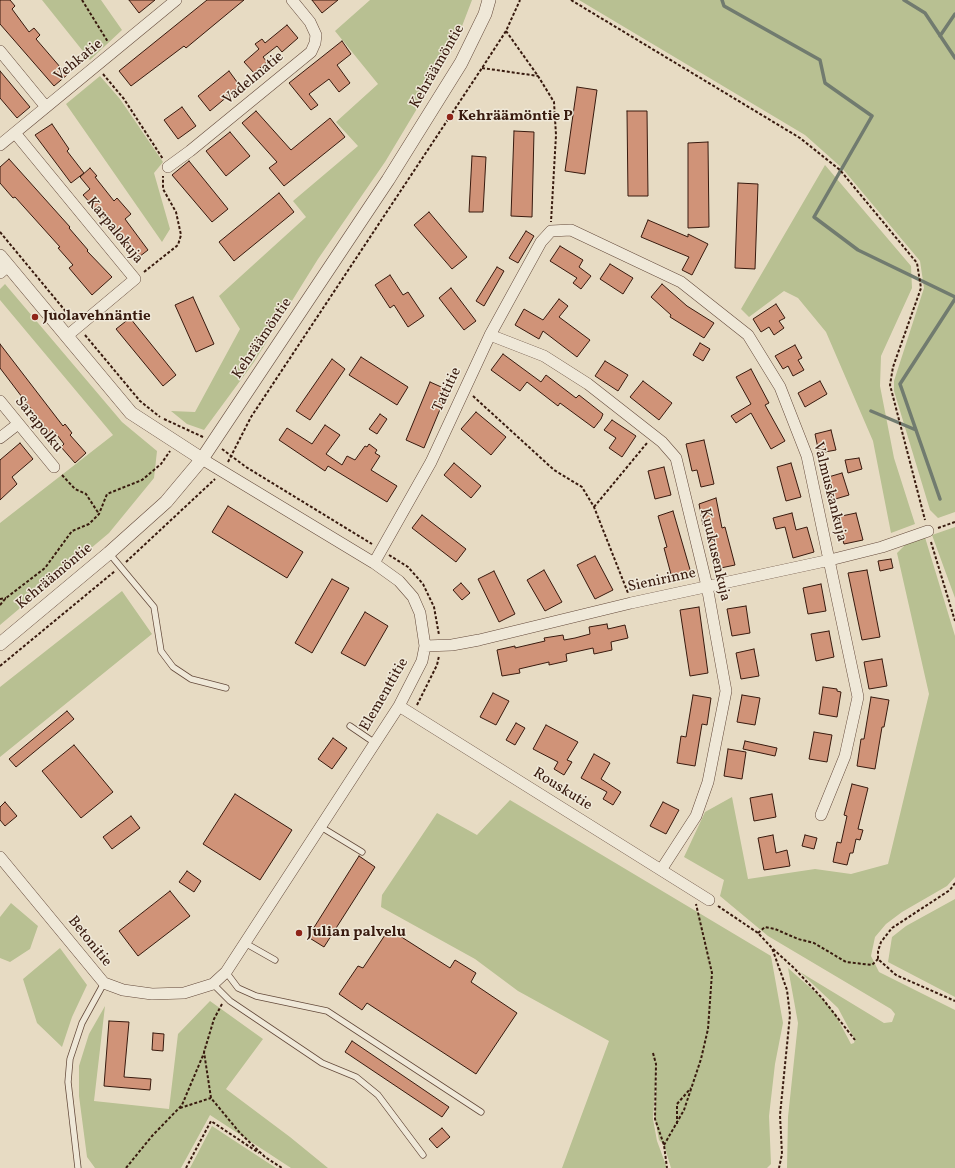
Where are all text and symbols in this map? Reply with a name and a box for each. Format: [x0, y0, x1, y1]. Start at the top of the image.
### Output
street label: Kehräämöntie [407, 22, 469, 112]
street label: Vehkatie [51, 36, 107, 86]
street label: Vadelmatie [220, 48, 288, 110]
place label: Kehräämöntie P [458, 108, 573, 126]
marker: Kehräämöntie P [445, 112, 455, 122]
street label: Karpalokuja [82, 194, 146, 268]
street label: Kehräämöntie [229, 295, 297, 383]
place label: Juolavehnäntie [43, 308, 151, 326]
marker: Juolavehnäntie [30, 312, 40, 322]
street label: Tattitie [430, 365, 466, 415]
street label: Sarapolku [10, 393, 66, 457]
street label: Valmuskankuja [808, 440, 850, 544]
street label: Kuukusenkuja [695, 507, 733, 603]
street label: Kehräämöntie [13, 540, 97, 614]
street label: Sienirinne [626, 565, 698, 597]
street label: Elementtitie [357, 655, 413, 735]
street label: Rouskutie [529, 765, 595, 815]
street label: Betonitie [63, 913, 115, 971]
place label: Julian palvelu [307, 924, 406, 942]
marker: Julian palvelu [294, 928, 304, 938]

